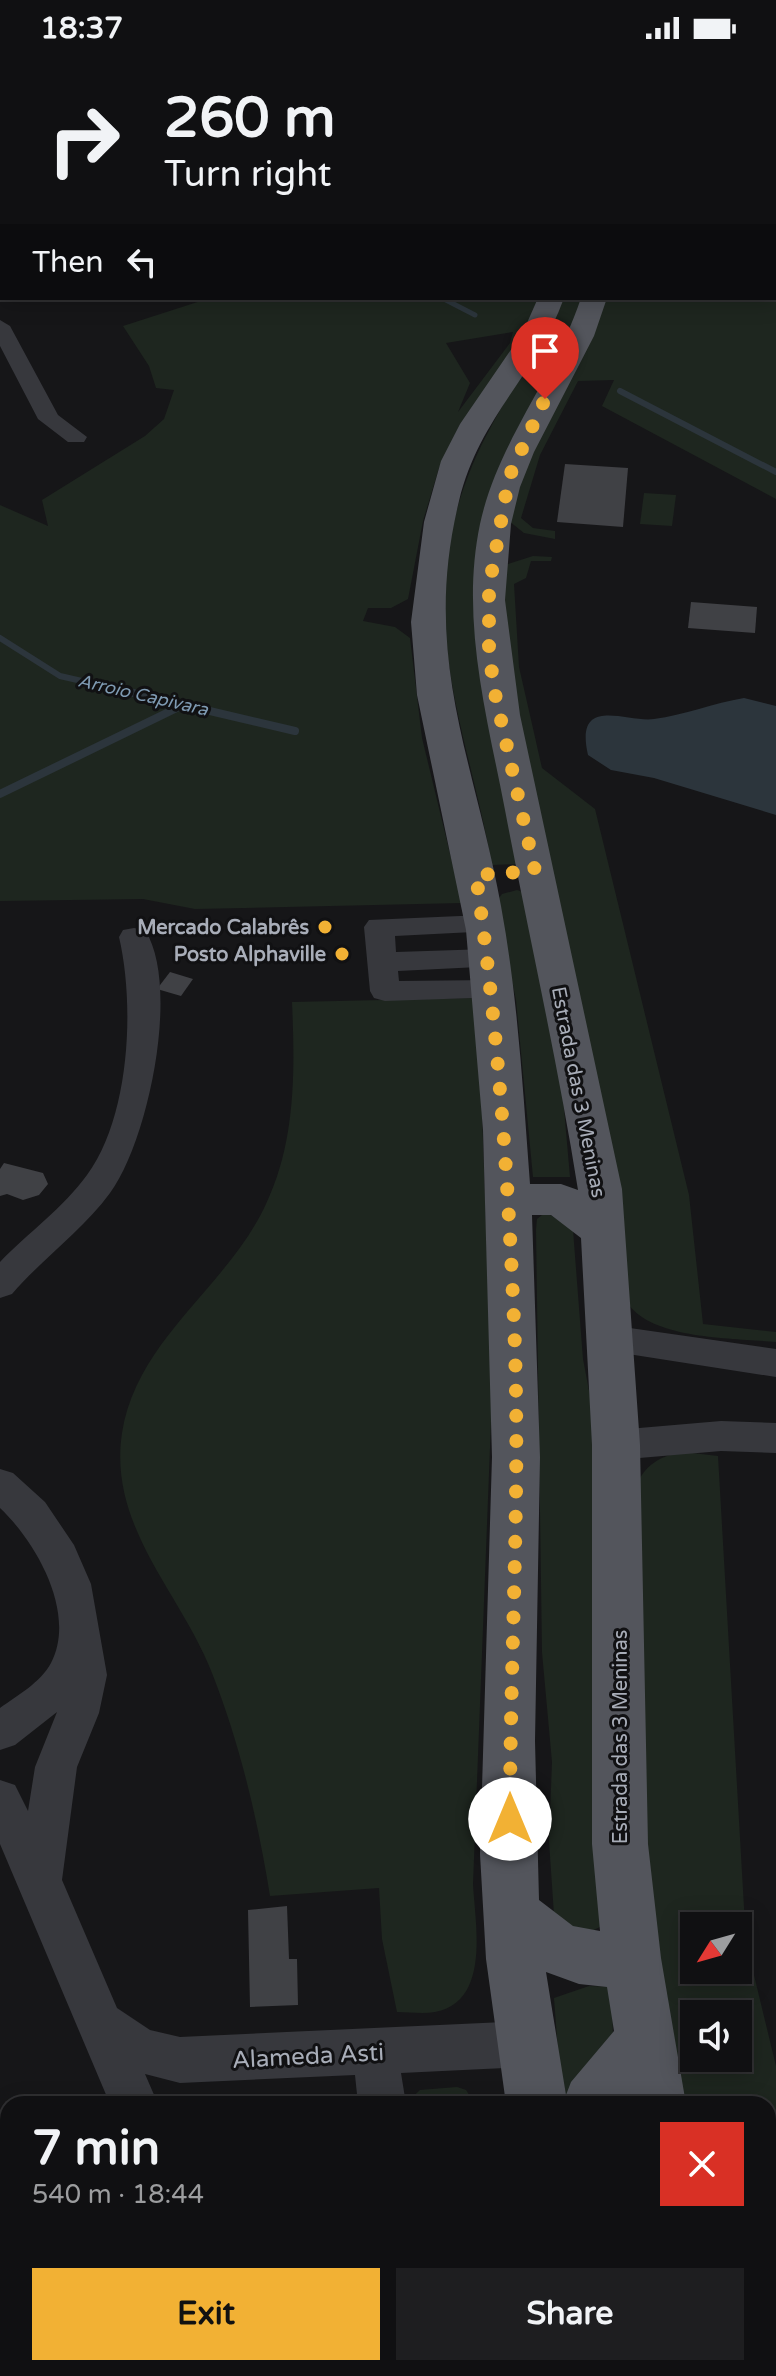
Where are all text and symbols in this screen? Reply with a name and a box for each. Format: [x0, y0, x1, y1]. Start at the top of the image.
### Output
text: 18:37 [40, 10, 123, 47]
text: 260 m [164, 85, 335, 152]
icon: right [32, 88, 136, 192]
text: Turn right [164, 153, 331, 196]
icon: left [120, 240, 164, 284]
text: Then [32, 244, 104, 281]
pin [511, 317, 579, 399]
icon: arrive [523, 329, 567, 373]
water label: Arroio Capivara [76, 669, 211, 721]
place label: Mercado Calabrês [137, 916, 309, 940]
marker: Mercado Calabrês [316, 918, 334, 936]
place label: Posto Alphaville [174, 943, 326, 967]
marker: Posto Alphaville [333, 945, 351, 963]
street label: Estrada das 3 Meninas [546, 985, 610, 1200]
street label: Estrada das 3 Meninas [609, 1630, 633, 1844]
position arrow [468, 1777, 552, 1861]
north arrow [680, 1912, 752, 1984]
map controls [680, 1912, 752, 2072]
button: sound [680, 2000, 752, 2072]
street label: Alameda Asti [231, 2038, 385, 2075]
text: 7 min [32, 2120, 160, 2178]
button: close [660, 2122, 744, 2206]
text: 540 m · 18:44 [32, 2179, 204, 2210]
button: Exit [32, 2268, 380, 2360]
button: Share [396, 2268, 744, 2360]

